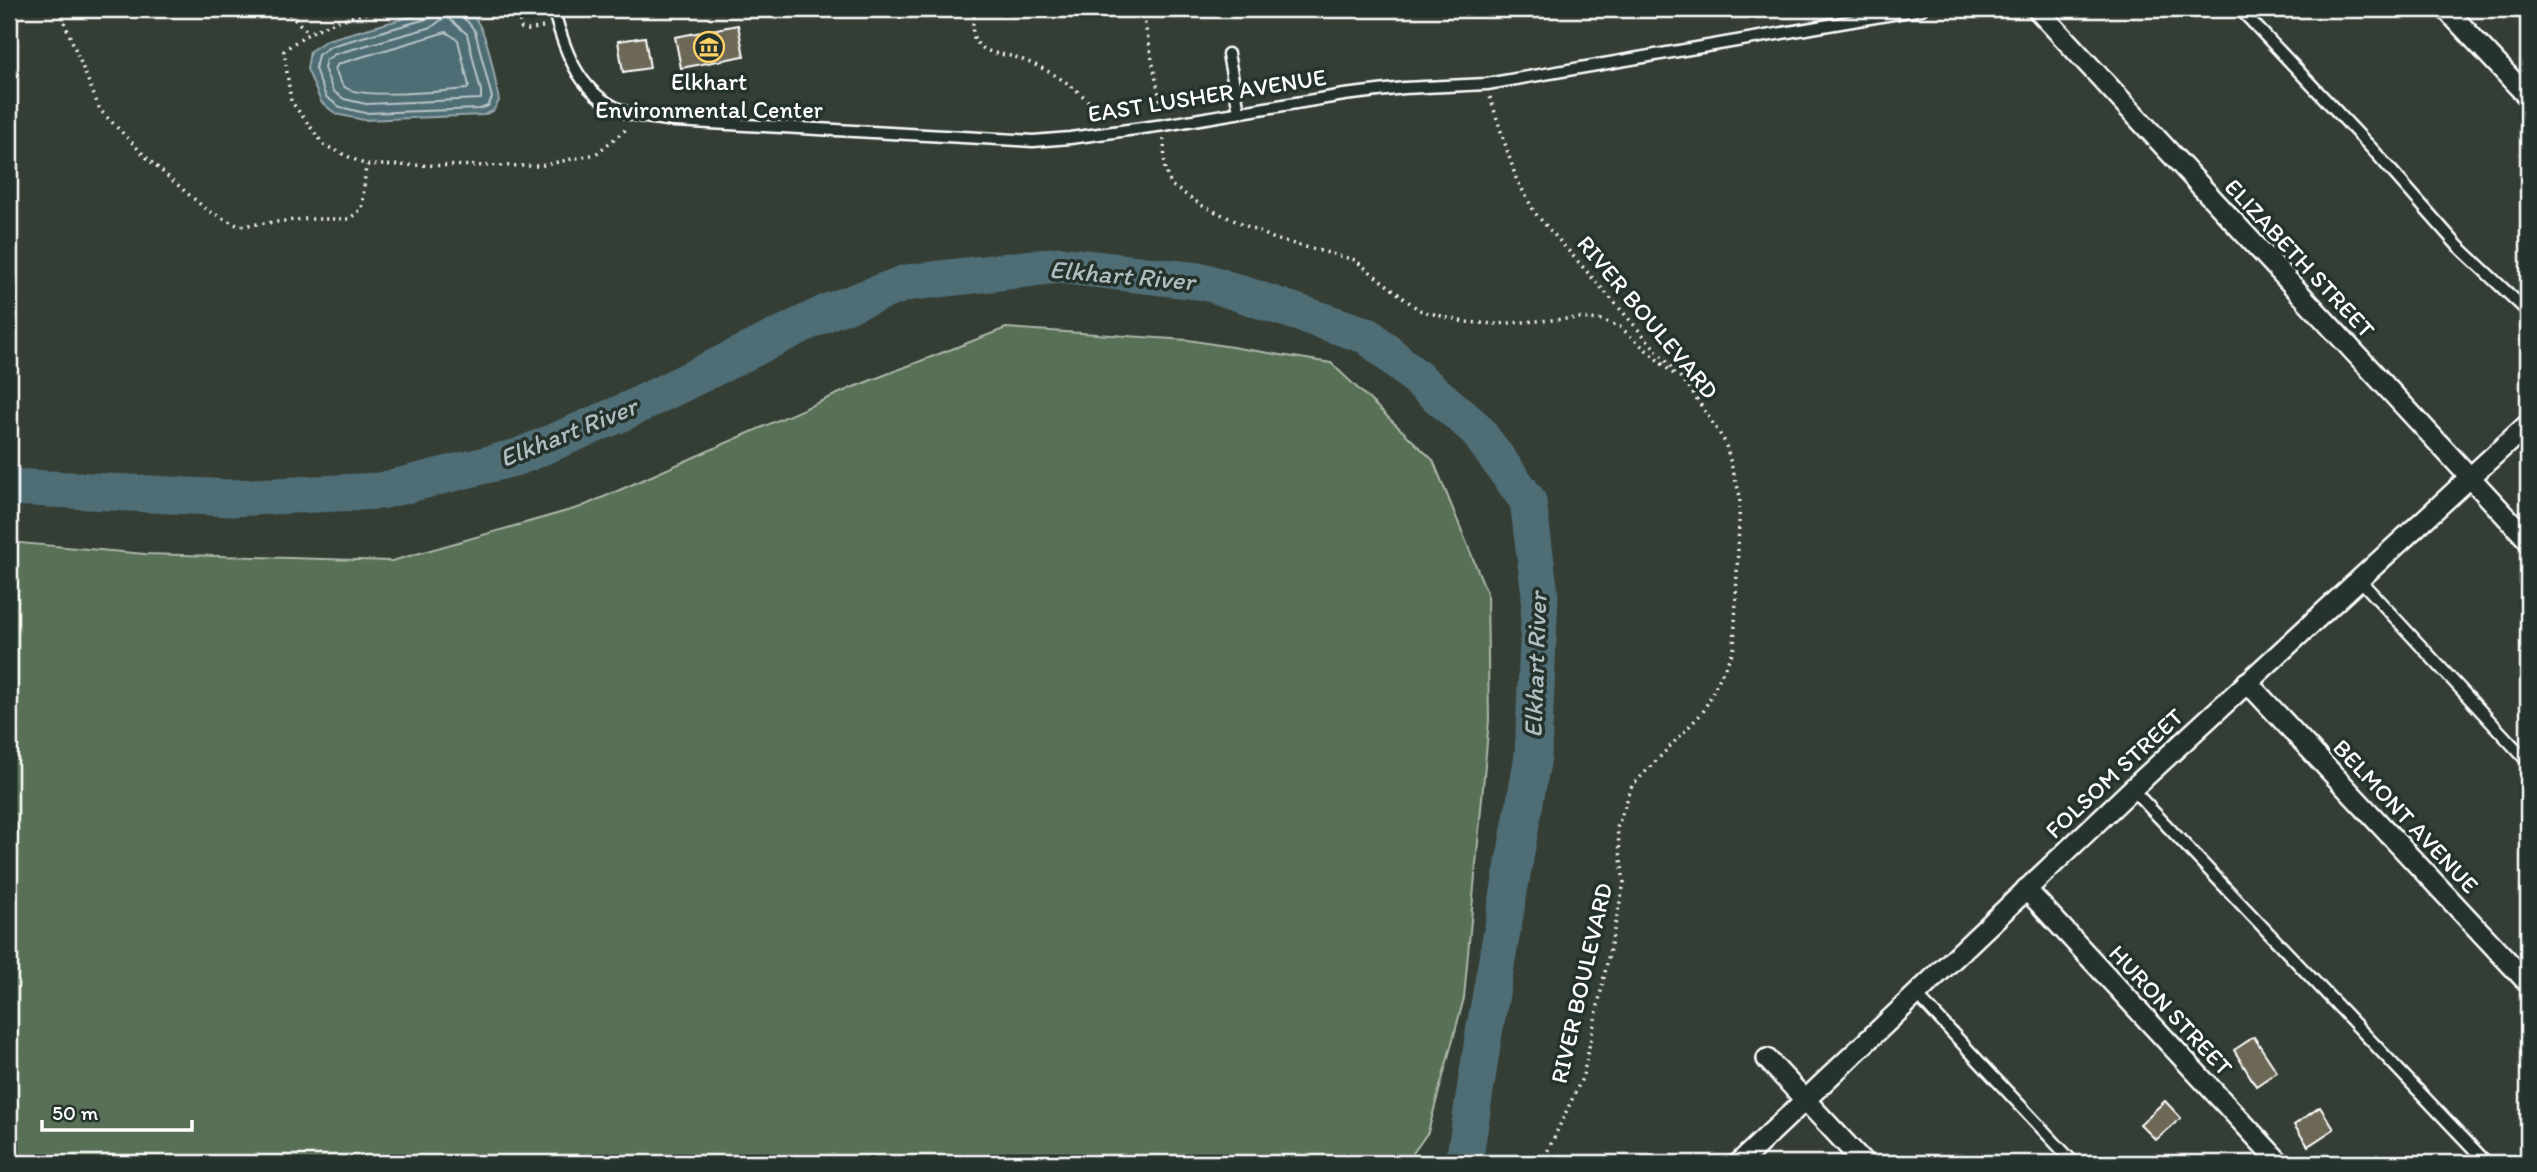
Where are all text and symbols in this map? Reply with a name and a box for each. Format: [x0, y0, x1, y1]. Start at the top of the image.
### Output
museum icon: Elkhart Environmental Center [692, 30, 726, 64]
street label: EAST LUSHER AVENUE [1086, 62, 1328, 128]
place label: Elkhart Environmental Center [595, 67, 823, 124]
street label: ELIZABETH STREET [2219, 172, 2382, 344]
street label: RIVER BOULEVARD [1571, 229, 1725, 405]
water label: Elkhart River [1048, 253, 1199, 298]
water label: Elkhart River [495, 389, 644, 474]
water label: Elkhart River [1516, 589, 1554, 738]
street label: FOLSOM STREET [2039, 701, 2189, 844]
street label: BELMONT AVENUE [2327, 733, 2485, 899]
street label: RIVER BOULEVARD [1544, 880, 1618, 1086]
street label: HURON STREET [2103, 939, 2239, 1082]
scale bar [42, 1088, 192, 1132]
text: 50 m [52, 1100, 99, 1125]

